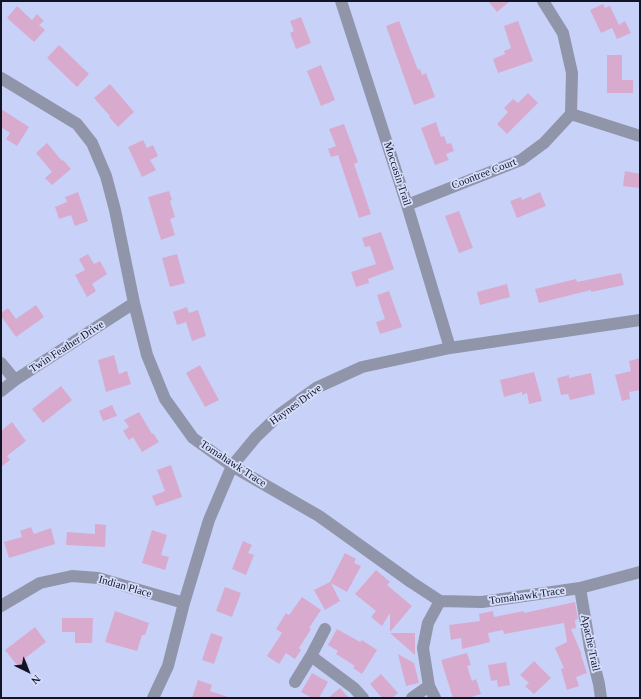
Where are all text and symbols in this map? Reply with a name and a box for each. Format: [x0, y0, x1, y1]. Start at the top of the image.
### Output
street label: Moccasin Trail [380, 140, 414, 208]
street label: Coontree Court [450, 156, 518, 192]
street label: Twin Feather Drive [27, 318, 107, 376]
street label: Haynes Drive [268, 382, 324, 428]
street label: Tomahawk Trace [197, 438, 269, 490]
street label: Indian Place [97, 573, 153, 601]
street label: Tomahawk Trace [488, 584, 566, 608]
street label: Apache Trail [578, 614, 602, 672]
north arrow [8, 651, 48, 691]
text: N [29, 673, 43, 687]

